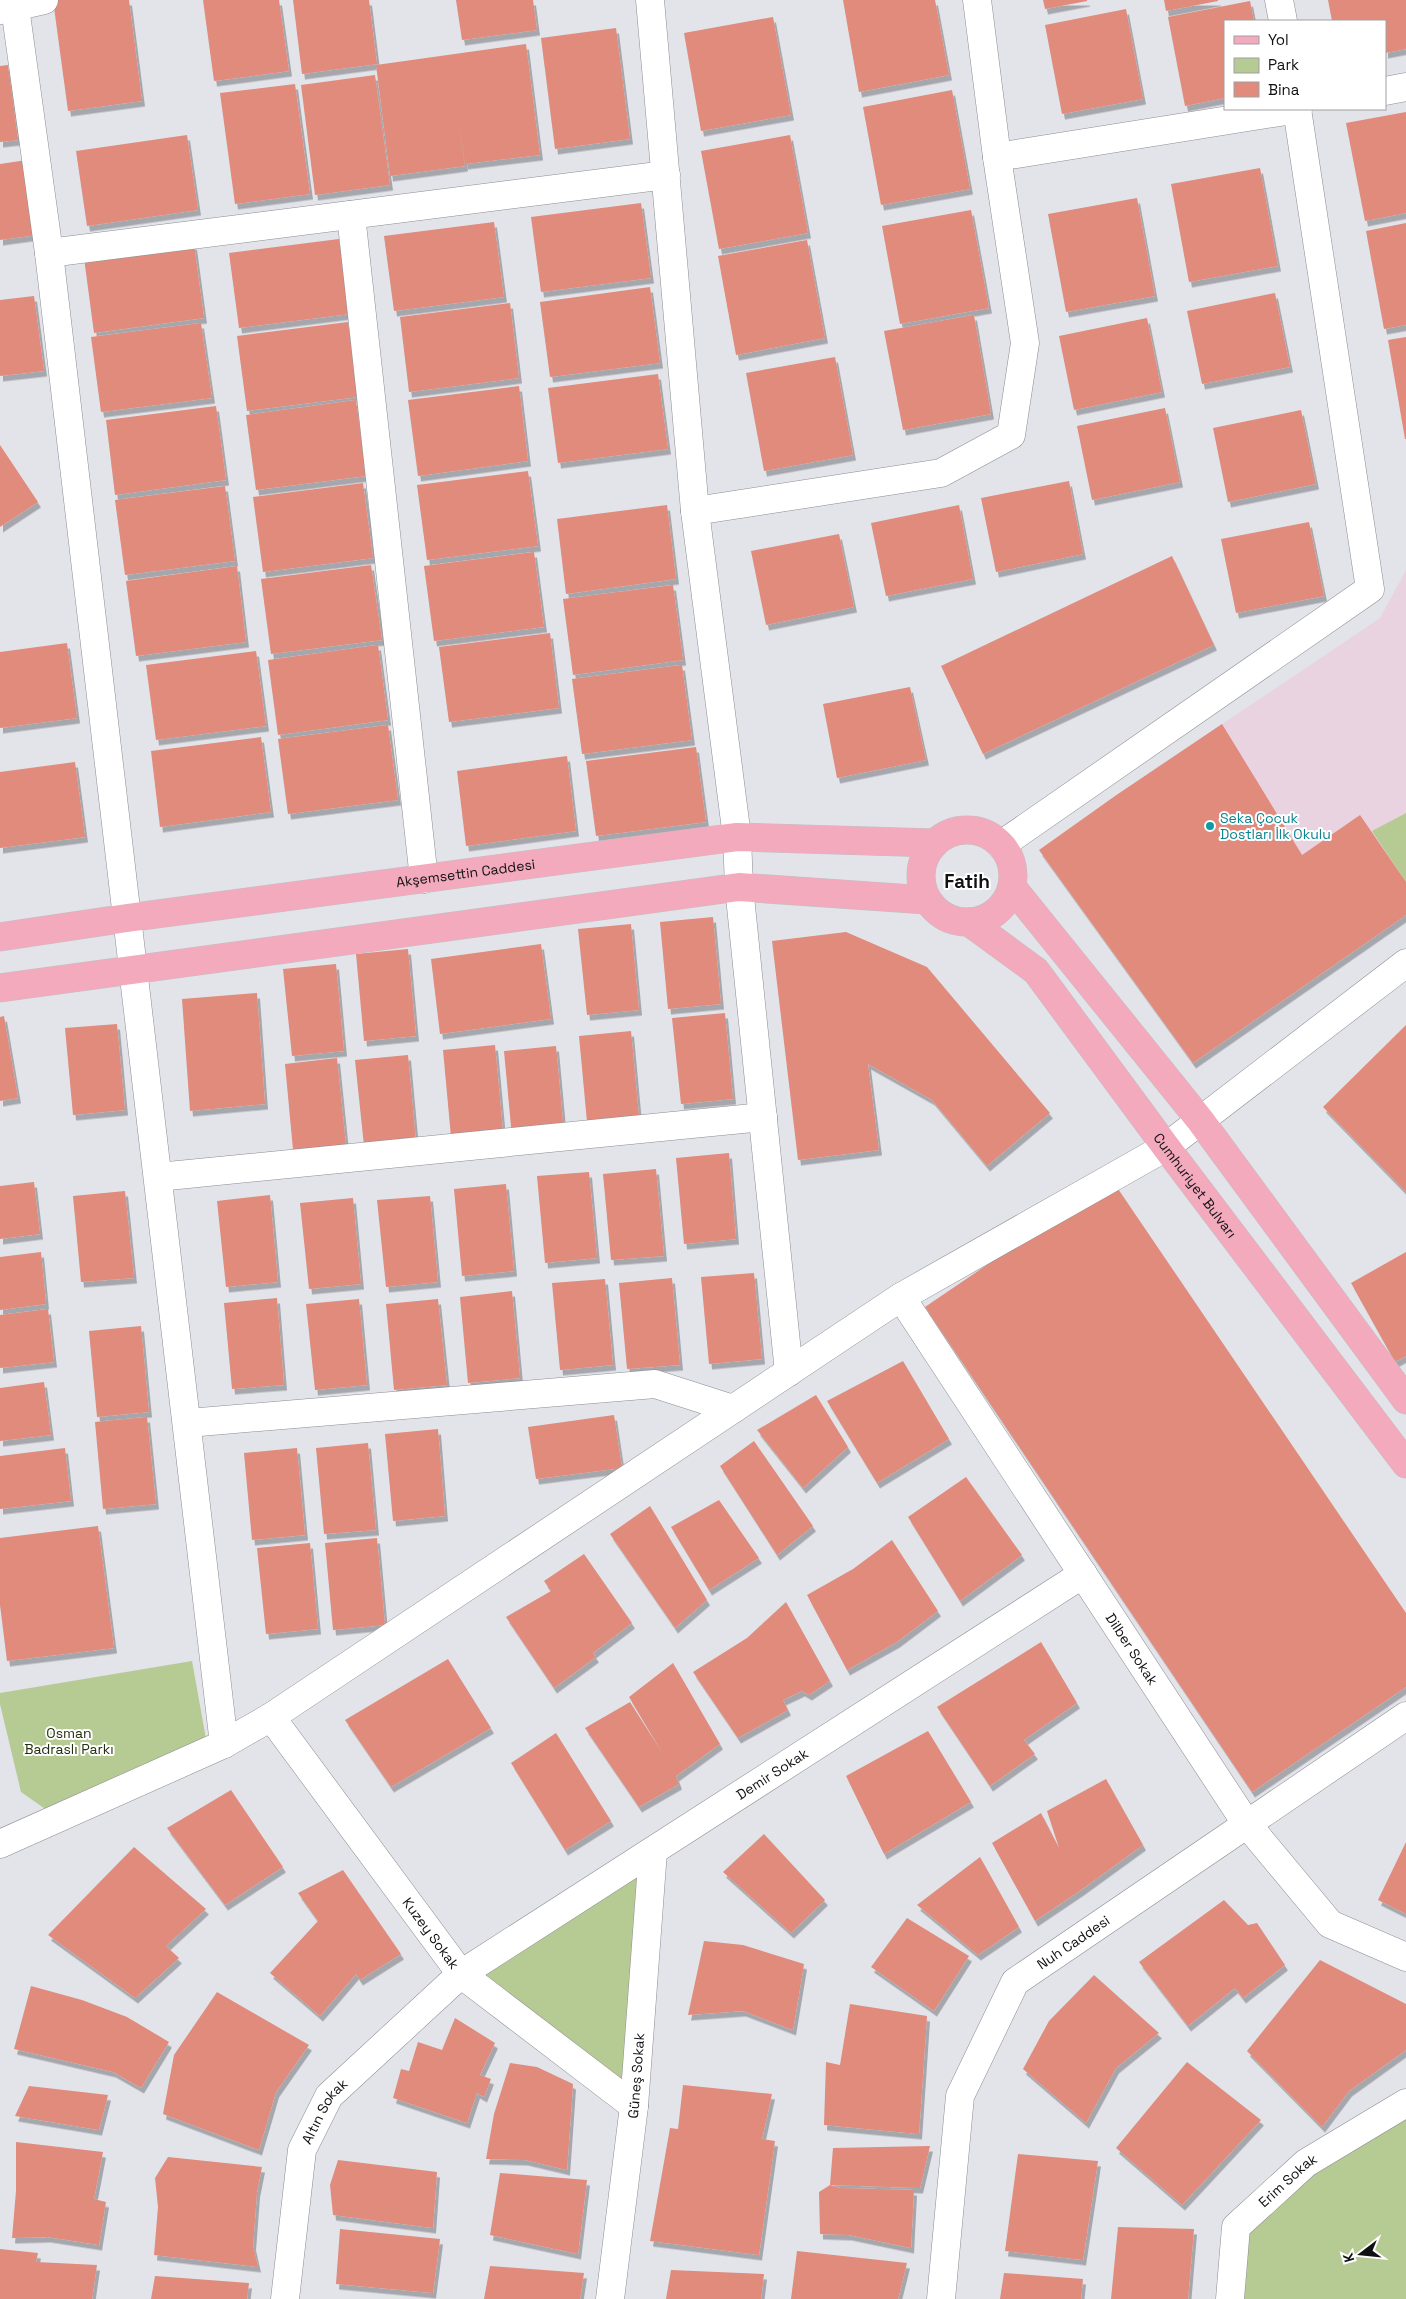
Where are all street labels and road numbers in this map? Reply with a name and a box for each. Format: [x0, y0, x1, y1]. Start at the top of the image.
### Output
street label: Akşemsettin Caddesi [395, 855, 536, 891]
street label: Cumhuriyet Bulvarı [1150, 1129, 1241, 1242]
street label: Dilber Sokak [1102, 1610, 1162, 1689]
street label: Demir Sokak [733, 1744, 812, 1804]
street label: Kuzey Sokak [398, 1894, 464, 1973]
street label: Nuh Caddesi [1033, 1911, 1113, 1973]
street label: Güneş Sokak [624, 2032, 648, 2119]
street label: Altın Sokak [297, 2074, 352, 2147]
street label: Erim Sokak [1255, 2149, 1321, 2211]

